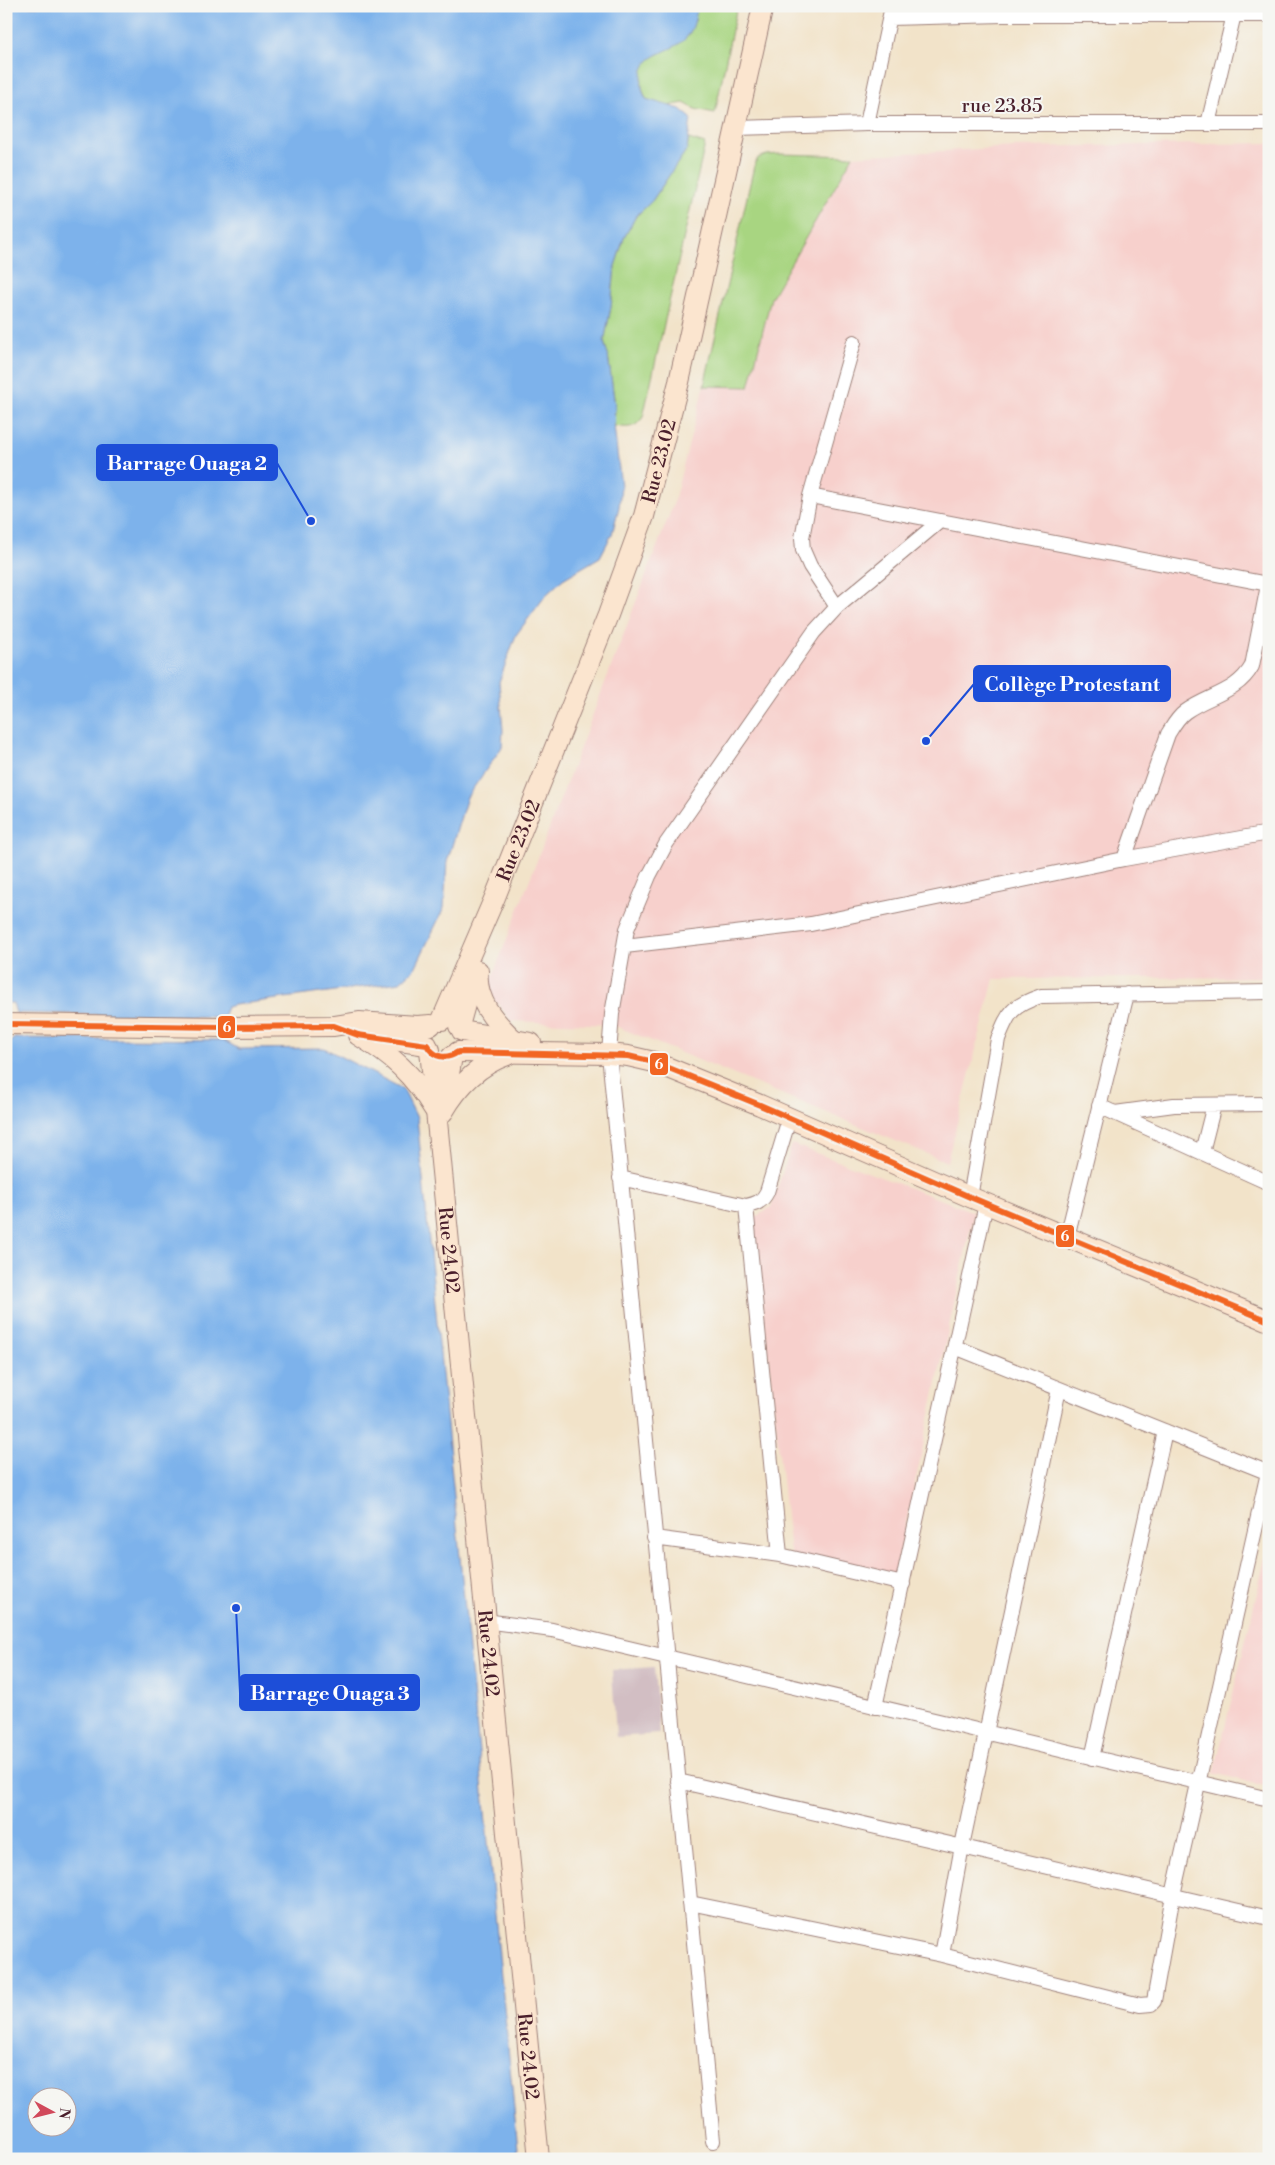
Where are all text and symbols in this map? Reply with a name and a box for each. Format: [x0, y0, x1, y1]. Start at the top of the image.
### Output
street label: rue 23.85 [962, 94, 1042, 118]
street label: Rue 23.02 [637, 416, 682, 506]
callout: Barrage Ouaga 2 [97, 445, 277, 480]
text: Barrage Ouaga 2 [107, 452, 267, 477]
callout: Collège Protestant [974, 666, 1170, 701]
text: Collège Protestant [984, 673, 1161, 698]
street label: Rue 23.02 [491, 796, 546, 885]
line badge: 6 [217, 1015, 236, 1039]
text: 6 [223, 1019, 232, 1037]
line badge: 6 [649, 1052, 669, 1076]
text: 6 [655, 1056, 664, 1074]
street label: Rue 24.02 [432, 1206, 465, 1295]
line badge: 6 [1055, 1224, 1075, 1248]
text: 6 [1061, 1228, 1070, 1246]
street label: Rue 24.02 [472, 1609, 504, 1698]
callout: Barrage Ouaga 3 [240, 1675, 419, 1710]
text: Barrage Ouaga 3 [250, 1682, 410, 1707]
street label: Rue 24.02 [512, 2012, 544, 2101]
north arrow [28, 2088, 78, 2138]
text: N [54, 2107, 74, 2120]

